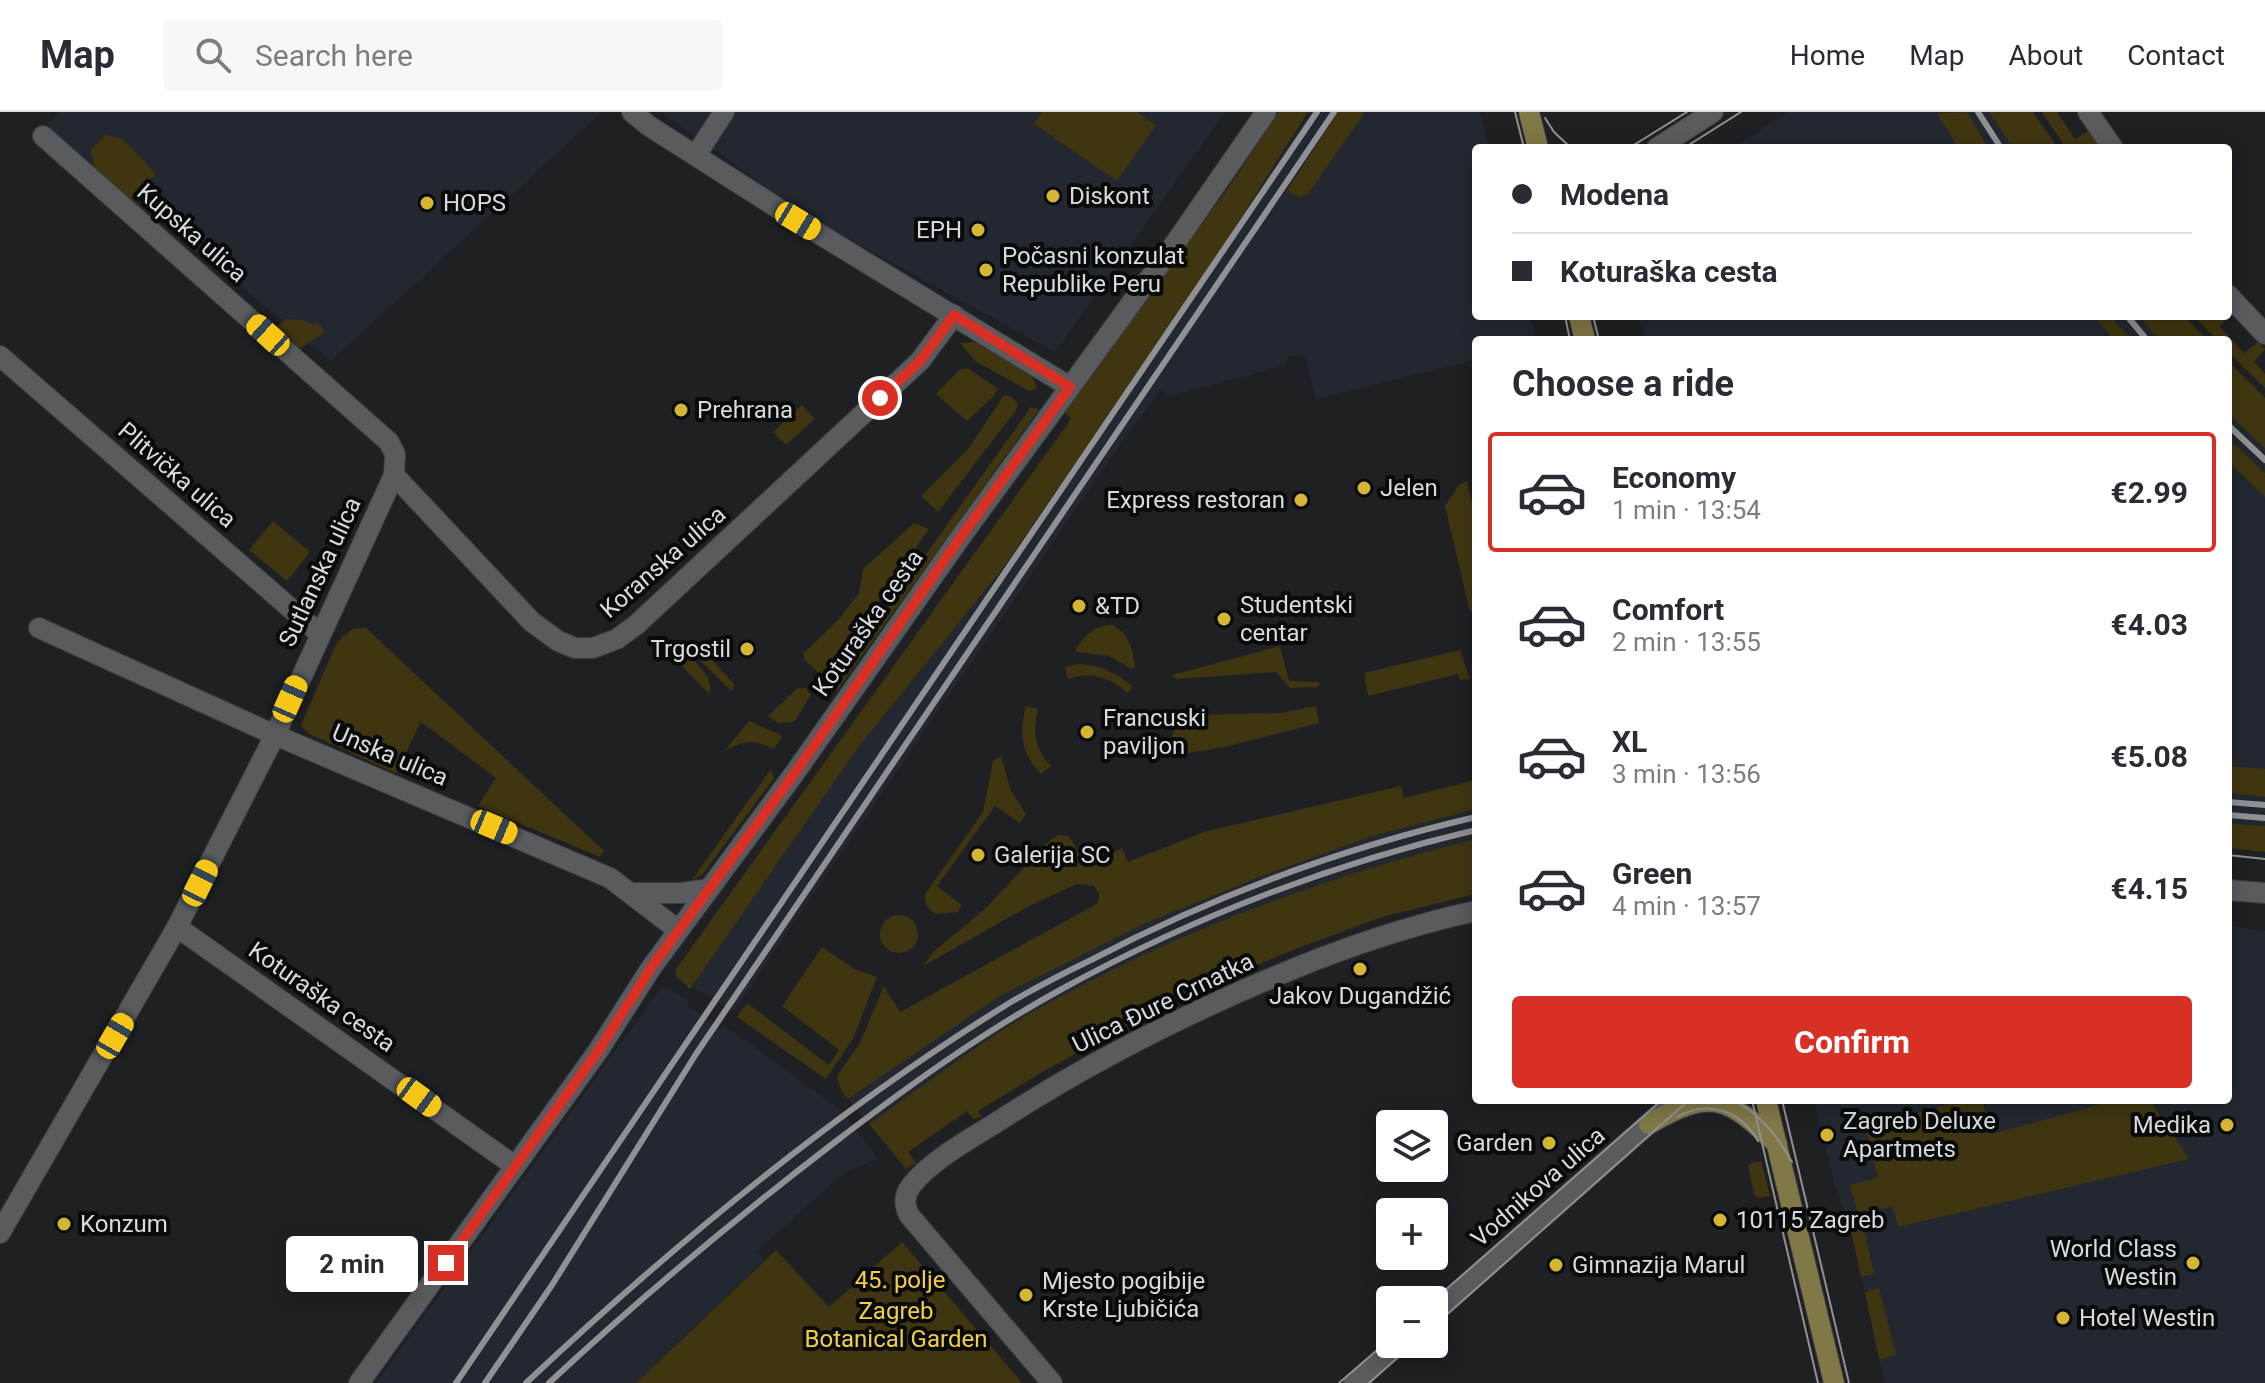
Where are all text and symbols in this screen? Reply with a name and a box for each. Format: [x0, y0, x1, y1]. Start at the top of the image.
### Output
search box [163, 19, 723, 91]
text: Map [40, 33, 115, 77]
icon: search [191, 33, 235, 77]
text: Search here [255, 38, 413, 73]
text: Home [1790, 39, 1865, 72]
text: Map [1909, 39, 1965, 72]
text: About [2009, 39, 2083, 72]
text: Contact [2127, 39, 2225, 72]
text: Modena [1560, 177, 1669, 212]
street label: Kupska ulica [132, 178, 252, 288]
place label: Diskont [1069, 182, 1150, 210]
marker: Diskont [1044, 187, 1062, 205]
place label: HOPS [443, 189, 506, 217]
marker: HOPS [418, 194, 436, 212]
car [771, 198, 825, 244]
place label: EPH [916, 216, 962, 244]
marker: EPH [969, 221, 987, 239]
place label: Počasni konzulat Republike Peru [1002, 242, 1185, 298]
text: Koturaška cesta [1560, 254, 1778, 289]
marker: Počasni konzulat Republike Peru [977, 261, 995, 279]
car [242, 310, 294, 360]
text: Choose a ride [1512, 363, 1734, 405]
route start [862, 380, 898, 416]
place label: Prehrana [697, 396, 793, 424]
marker: Prehrana [672, 401, 690, 419]
street label: Plitvička ulica [113, 416, 241, 534]
icon: car [1516, 456, 1588, 528]
text: Economy [1612, 460, 1736, 495]
place label: Jelen [1380, 474, 1438, 502]
text: €2.99 [2110, 475, 2188, 510]
marker: Jelen [1355, 479, 1373, 497]
place label: Express restoran [1106, 486, 1285, 514]
marker: Express restoran [1292, 491, 1310, 509]
street label: Sutlanska ulica [273, 493, 367, 651]
text: 1 min · 13:54 [1612, 495, 1761, 525]
street label: Koranska ulica [595, 500, 731, 624]
street label: Koturaška cesta [807, 544, 929, 702]
icon: car [1516, 588, 1588, 660]
place label: Studentski centar [1240, 591, 1353, 647]
place label: &TD [1095, 592, 1140, 620]
text: Comfort [1612, 592, 1724, 627]
marker: &TD [1070, 597, 1088, 615]
text: €4.03 [2110, 607, 2188, 642]
marker: Studentski centar [1215, 610, 1233, 628]
text: 2 min · 13:55 [1612, 627, 1761, 657]
place label: Trgostil [651, 635, 731, 663]
marker: Trgostil [738, 640, 756, 658]
car [269, 672, 311, 726]
place label: Francuski paviljon [1103, 704, 1206, 760]
street label: Unska ulica [328, 718, 452, 792]
icon: car [1516, 720, 1588, 792]
marker: Francuski paviljon [1078, 723, 1096, 741]
text: XL [1612, 724, 1647, 759]
text: €5.08 [2110, 739, 2188, 774]
text: 3 min · 13:56 [1612, 759, 1761, 789]
car [467, 807, 521, 847]
place label: Galerija SC [994, 841, 1111, 869]
marker: Galerija SC [969, 846, 987, 864]
icon: car [1516, 852, 1588, 924]
car [179, 856, 221, 910]
text: Green [1612, 856, 1692, 891]
text: €4.15 [2110, 871, 2188, 906]
text: 4 min · 13:57 [1612, 891, 1761, 921]
street label: Koturaška cesta [243, 936, 401, 1058]
street label: Ulica Đure Crnatka [1068, 947, 1258, 1059]
marker: Jakov Dugandžić [1351, 960, 1369, 978]
place label: Jakov Dugandžić [1269, 982, 1451, 1010]
button: Confirm [1512, 996, 2192, 1088]
car [93, 1009, 137, 1063]
car [393, 1073, 445, 1121]
place label: Zagreb Deluxe Apartmets [1843, 1107, 1996, 1163]
map controls [1376, 1110, 1448, 1358]
button: layers [1376, 1110, 1448, 1182]
place label: Medika [2133, 1111, 2211, 1139]
marker: Medika [2218, 1116, 2236, 1134]
street label: Vodnikova ulica [1466, 1121, 1610, 1253]
marker: Zagreb Deluxe Apartmets [1818, 1126, 1836, 1144]
place label: Garden [1456, 1129, 1533, 1157]
marker: Garden [1540, 1134, 1558, 1152]
button: + [1376, 1198, 1448, 1270]
place label: 10115 Zagreb [1736, 1206, 1884, 1234]
place label: Konzum [80, 1210, 168, 1238]
marker: 10115 Zagreb [1711, 1211, 1729, 1229]
marker: Konzum [55, 1215, 73, 1233]
callout: 2 min [286, 1235, 418, 1291]
place label: World Class Westin [2050, 1235, 2177, 1291]
route end [428, 1245, 464, 1281]
text: 2 min [319, 1249, 385, 1279]
place label: Gimnazija Marul [1572, 1251, 1745, 1279]
marker: World Class Westin [2184, 1254, 2202, 1272]
marker: Gimnazija Marul [1547, 1256, 1565, 1274]
park label: 45. polje [855, 1266, 945, 1294]
place label: Mjesto pogibije Krste Ljubičića [1042, 1267, 1205, 1323]
marker: Mjesto pogibije Krste Ljubičića [1017, 1286, 1035, 1304]
button: − [1376, 1286, 1448, 1358]
park label: Zagreb Botanical Garden [805, 1297, 987, 1353]
place label: Hotel Westin [2079, 1304, 2215, 1332]
marker: Hotel Westin [2054, 1309, 2072, 1327]

